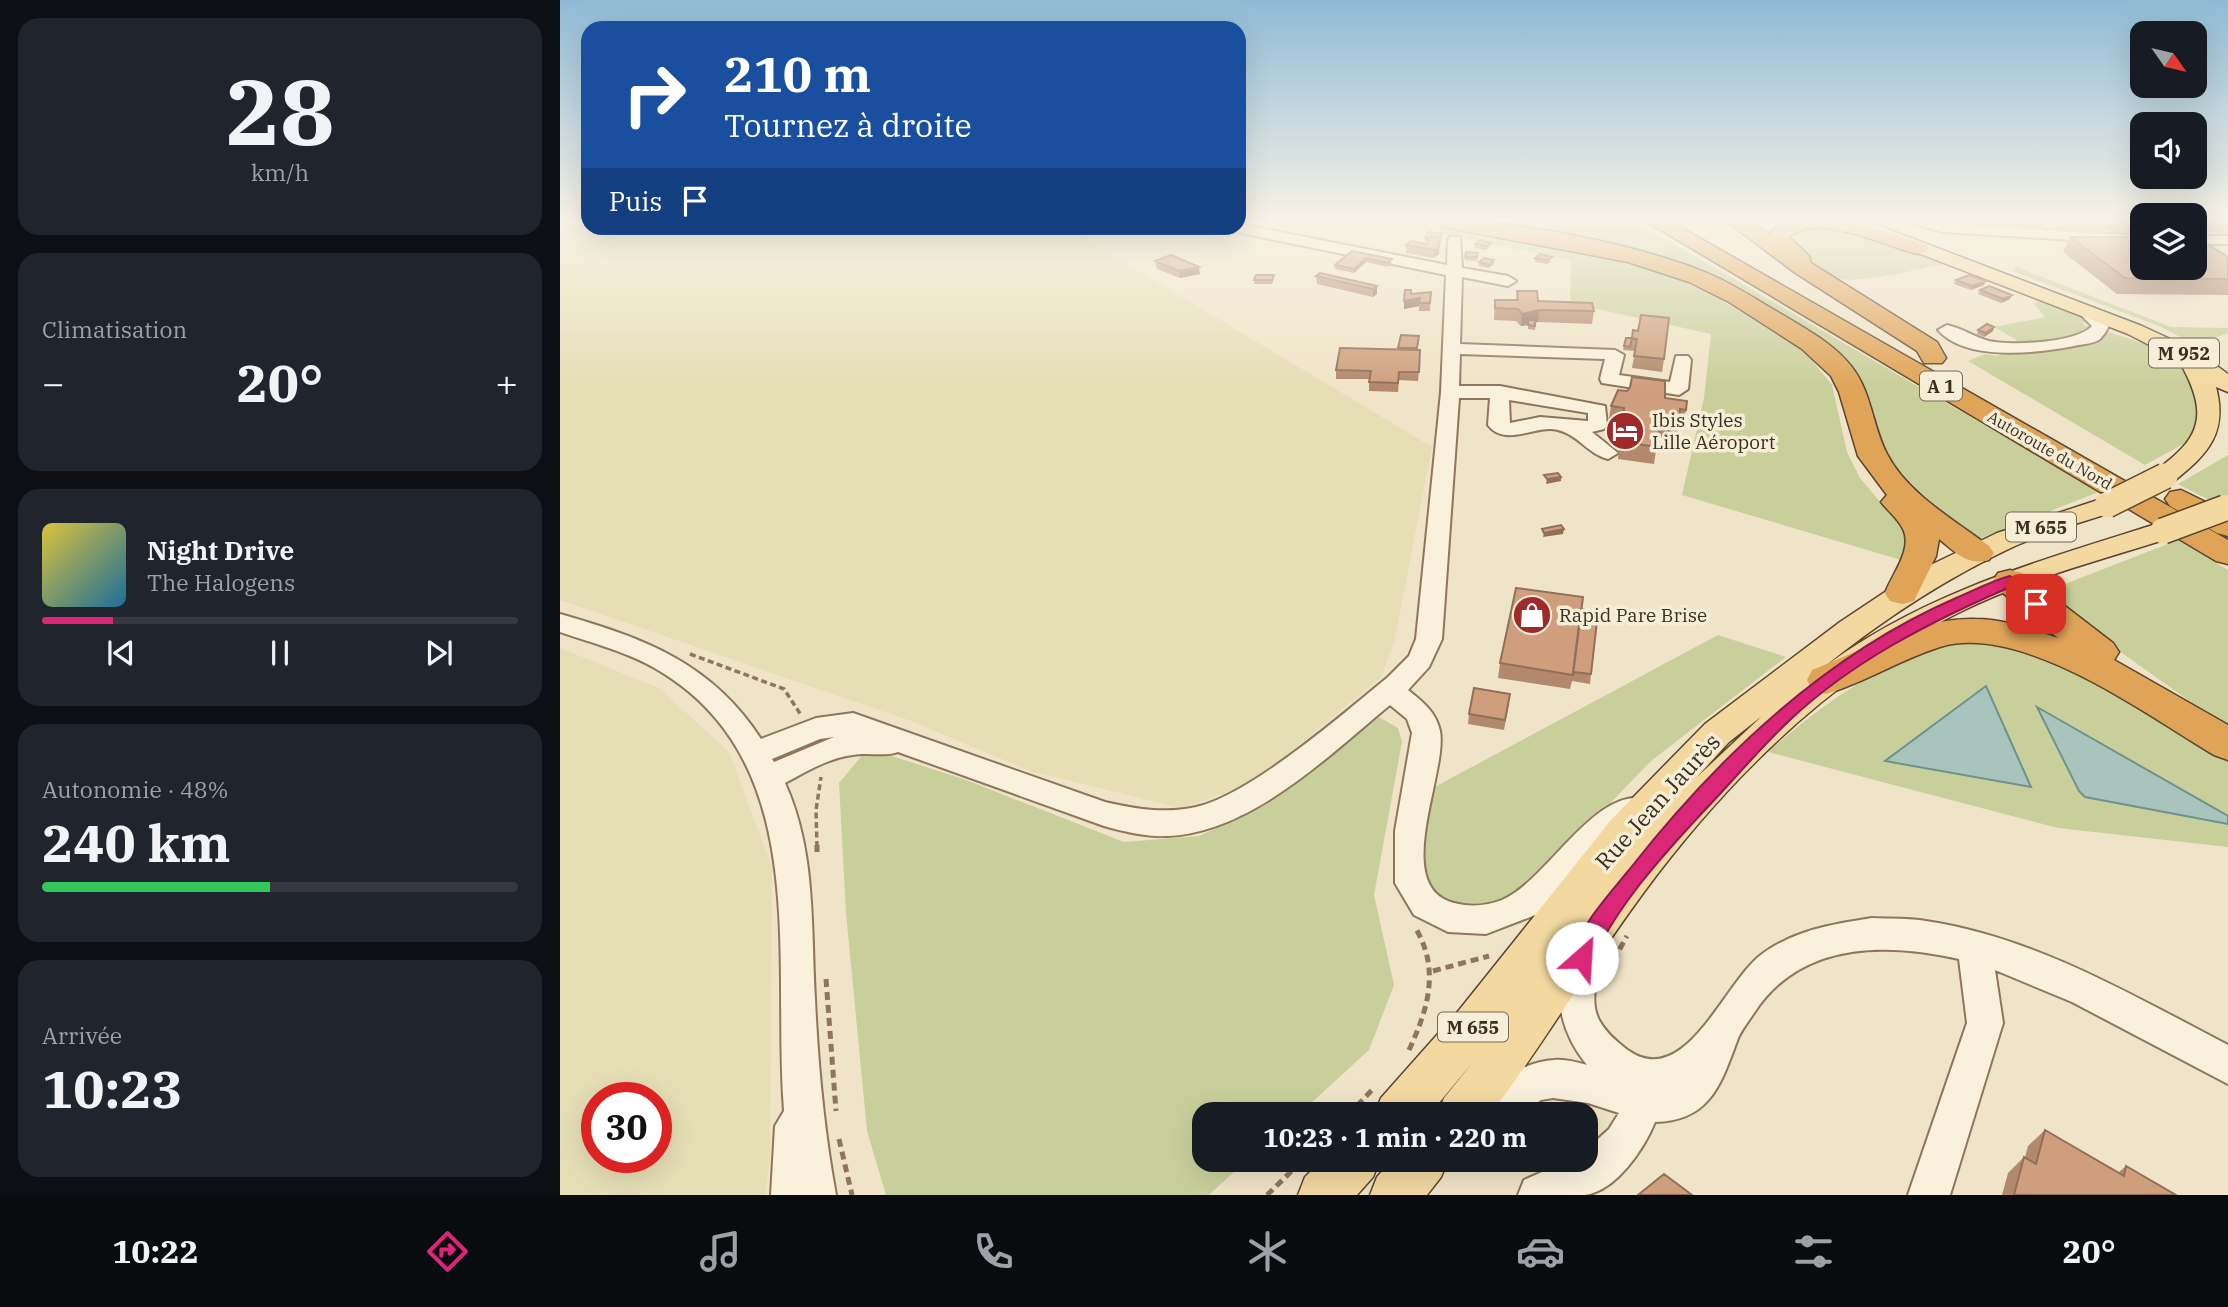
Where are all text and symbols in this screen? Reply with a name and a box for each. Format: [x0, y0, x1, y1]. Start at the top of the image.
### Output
north arrow [2130, 21, 2207, 98]
map controls [2130, 21, 2207, 280]
text: 210 m [724, 42, 871, 105]
icon: right [609, 49, 700, 140]
text: 28 [225, 52, 335, 170]
text: Tournez à droite [724, 104, 972, 146]
button: sound [2130, 112, 2207, 189]
text: km/h [251, 157, 309, 187]
icon: arrive [676, 182, 714, 220]
text: Puis [609, 184, 662, 218]
button: layers [2130, 203, 2207, 280]
text: Climatisation [42, 314, 187, 344]
road number: M 952 [2149, 338, 2219, 368]
text: 20° [237, 349, 323, 416]
text: − [42, 358, 65, 407]
text: + [495, 358, 518, 407]
road number: A 1 [1920, 372, 1962, 400]
street label: Autoroute du Nord [1984, 406, 2116, 494]
place label: Ibis Styles Lille Aéroport [1652, 408, 1776, 454]
hotel icon: Ibis Styles Lille Aéroport [1604, 410, 1646, 452]
road number: M 655 [2006, 512, 2076, 542]
text: Night Drive [147, 533, 294, 567]
text: The Halogens [147, 567, 295, 597]
pin [2006, 574, 2066, 634]
icon: arrive [2017, 585, 2055, 623]
shop icon: Rapid Pare Brise [1511, 594, 1553, 636]
place label: Rapid Pare Brise [1559, 603, 1707, 627]
icon: previous [102, 634, 140, 672]
icon: pause [261, 634, 299, 672]
icon: next [420, 634, 458, 672]
street label: Rue Jean Jaurès [1588, 726, 1726, 876]
text: Autonomie · 48% [42, 774, 229, 804]
text: 240 km [42, 809, 231, 876]
position arrow [1545, 921, 1619, 995]
road number: M 655 [1438, 1012, 1508, 1042]
text: Arrivée [42, 1020, 122, 1050]
text: 10:23 [42, 1055, 183, 1122]
speed limit sign: 30 [581, 1082, 672, 1173]
text: 10:23 · 1 min · 220 m [1263, 1120, 1527, 1154]
icon: directions [423, 1227, 472, 1276]
icon: music [696, 1227, 745, 1276]
icon: phone [969, 1227, 1018, 1276]
icon: climate [1243, 1227, 1292, 1276]
icon: car [1516, 1227, 1565, 1276]
icon: filters [1789, 1227, 1838, 1276]
text: 10:22 [112, 1230, 199, 1272]
text: 20° [2062, 1230, 2116, 1272]

